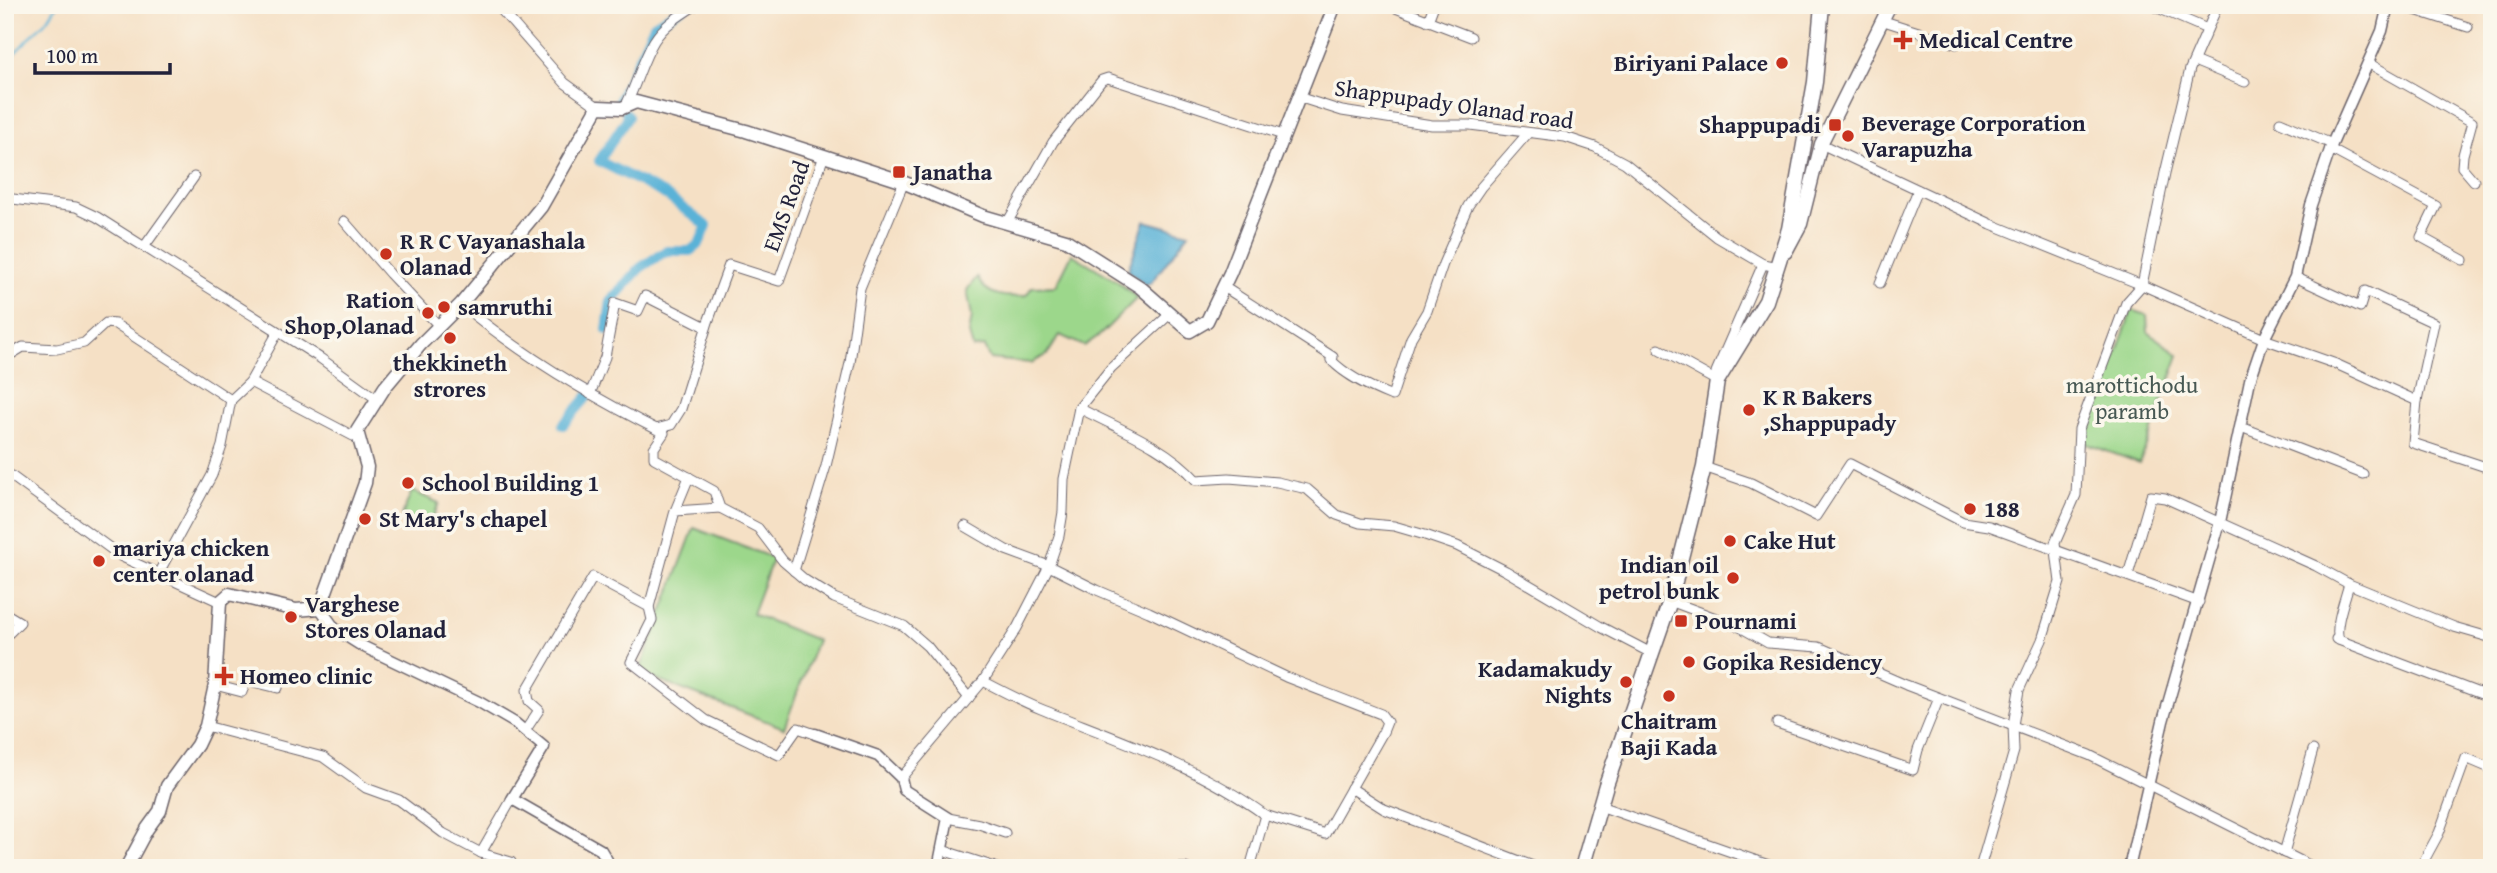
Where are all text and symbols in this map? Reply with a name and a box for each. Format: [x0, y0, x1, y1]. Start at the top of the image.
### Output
place label: Medical Centre [1919, 23, 2073, 56]
marker: Medical Centre [1893, 30, 1913, 50]
scale bar [35, 32, 170, 76]
text: 100 m [46, 40, 98, 71]
place label: Biriyani Palace [1614, 46, 1768, 79]
marker: Biriyani Palace [1774, 55, 1790, 71]
street label: Shappupady Olanad road [1333, 70, 1576, 137]
place label: Beverage Corporation Varapuzha [1862, 106, 2086, 165]
place label: Shappupadi [1699, 108, 1821, 141]
marker: Shappupadi [1827, 117, 1843, 133]
marker: Beverage Corporation Varapuzha [1840, 128, 1856, 144]
street label: EMS Road [754, 155, 818, 256]
place label: Janatha [909, 155, 992, 188]
marker: Janatha [891, 164, 907, 180]
place label: R R C Vayanashala Olanad [400, 224, 586, 283]
marker: R R C Vayanashala Olanad [378, 246, 394, 262]
place label: Ration Shop,Olanad [285, 283, 415, 342]
place label: samruthi [458, 290, 553, 323]
marker: samruthi [436, 299, 452, 315]
marker: Ration Shop,Olanad [420, 305, 436, 321]
marker: thekkineth strores [442, 330, 458, 346]
place label: thekkineth strores [393, 346, 507, 405]
park label: marottichodu paramb [2066, 368, 2199, 427]
place label: K R Bakers ,Shappupady [1763, 380, 1896, 439]
marker: K R Bakers ,Shappupady [1741, 402, 1757, 418]
place label: School Building 1 [422, 466, 599, 499]
marker: School Building 1 [400, 475, 416, 491]
place label: 188 [1984, 492, 2020, 525]
marker: 188 [1962, 501, 1978, 517]
place label: St Mary's chapel [379, 502, 547, 535]
marker: St Mary's chapel [357, 511, 373, 527]
place label: Cake Hut [1744, 524, 1836, 557]
place label: mariya chicken center olanad [113, 531, 270, 590]
marker: Cake Hut [1722, 533, 1738, 549]
place label: Indian oil petrol bunk [1599, 548, 1720, 607]
marker: mariya chicken center olanad [91, 553, 107, 569]
marker: Indian oil petrol bunk [1725, 570, 1741, 586]
place label: Varghese Stores Olanad [305, 587, 447, 646]
place label: Pournami [1695, 604, 1797, 637]
marker: Varghese Stores Olanad [283, 609, 299, 625]
marker: Pournami [1673, 613, 1689, 629]
place label: Gopika Residency [1703, 645, 1883, 678]
place label: Kadamakudy Nights [1478, 652, 1612, 711]
marker: Gopika Residency [1681, 654, 1697, 670]
place label: Homeo clinic [240, 659, 373, 692]
marker: Homeo clinic [214, 666, 234, 686]
marker: Kadamakudy Nights [1618, 674, 1634, 690]
marker: Chaitram Baji Kada [1661, 688, 1677, 704]
place label: Chaitram Baji Kada [1621, 704, 1717, 763]

